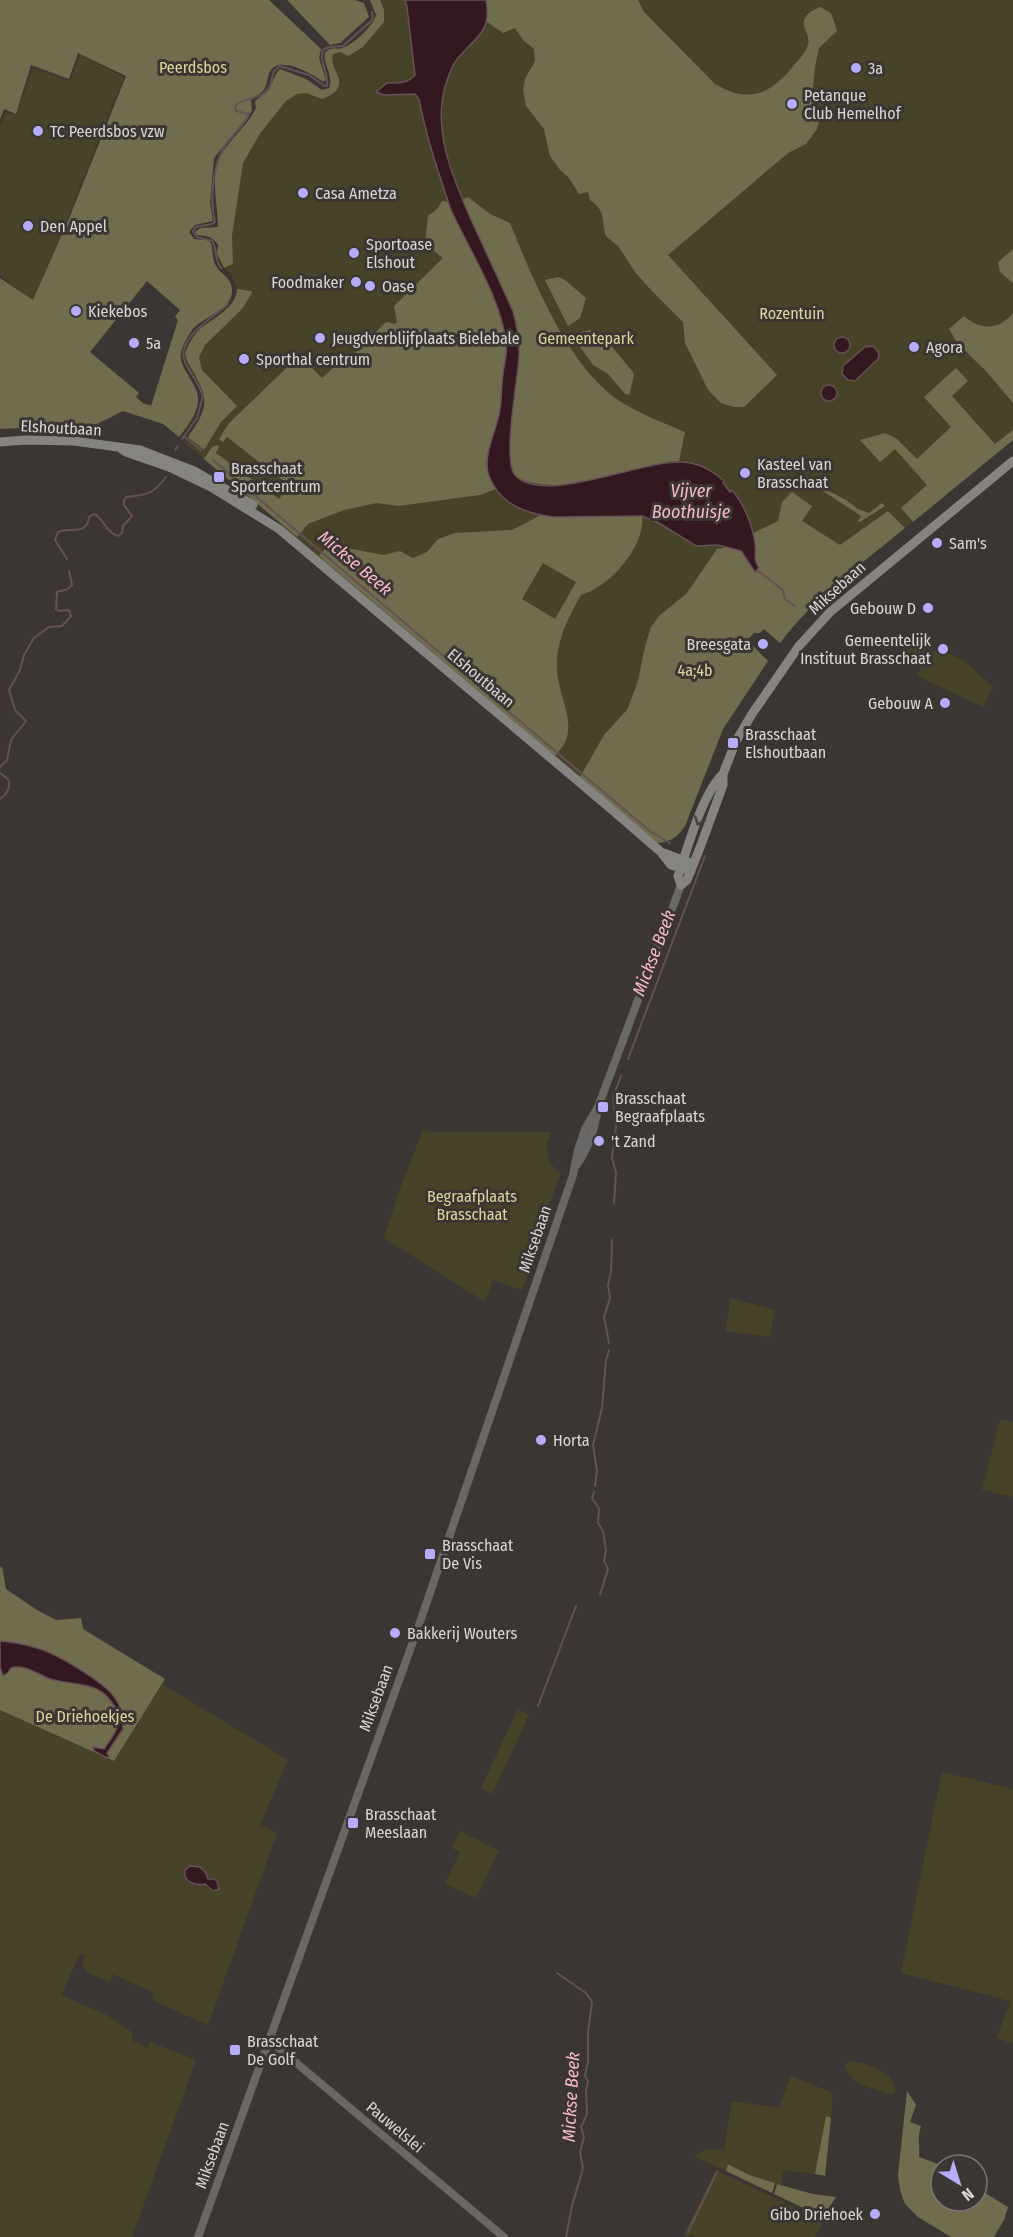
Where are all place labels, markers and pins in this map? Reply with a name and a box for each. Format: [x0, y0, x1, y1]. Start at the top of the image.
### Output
place label: 3a [868, 59, 883, 78]
marker: 3a [849, 61, 863, 75]
place label: Petanque Club Hemelhof [804, 86, 902, 123]
marker: Petanque Club Hemelhof [785, 97, 799, 111]
place label: TC Peerdsbos vzw [50, 122, 165, 141]
marker: TC Peerdsbos vzw [31, 124, 45, 138]
place label: Casa Ametza [315, 184, 397, 203]
marker: Casa Ametza [296, 186, 310, 200]
place label: Den Appel [40, 217, 107, 236]
marker: Den Appel [21, 219, 35, 233]
place label: Sportoase Elshout [366, 235, 432, 272]
marker: Sportoase Elshout [347, 246, 361, 260]
place label: Foodmaker [271, 273, 344, 292]
marker: Foodmaker [349, 275, 363, 289]
place label: Oase [382, 277, 414, 296]
marker: Oase [363, 279, 377, 293]
place label: Kiekebos [88, 302, 148, 321]
marker: Kiekebos [69, 304, 83, 318]
place label: Jeugdverblijfplaats Bielebale [332, 329, 520, 348]
marker: Jeugdverblijfplaats Bielebale [313, 331, 327, 345]
place label: 5a [146, 334, 161, 353]
marker: 5a [127, 336, 141, 350]
place label: Agora [926, 338, 963, 357]
marker: Agora [907, 340, 921, 354]
place label: Sporthal centrum [256, 350, 370, 369]
marker: Sporthal centrum [237, 352, 251, 366]
place label: Kasteel van Brasschaat [757, 455, 832, 492]
place label: Brasschaat Sportcentrum [231, 459, 321, 496]
marker: Kasteel van Brasschaat [738, 466, 752, 480]
marker: Brasschaat Sportcentrum [212, 470, 226, 484]
place label: Sam's [949, 534, 987, 553]
marker: Sam's [930, 536, 944, 550]
place label: Gebouw D [850, 599, 916, 618]
marker: Gebouw D [921, 601, 935, 615]
place label: Gemeentelijk Instituut Brasschaat [800, 631, 932, 668]
place label: Breesgata [686, 635, 751, 654]
marker: Breesgata [756, 637, 770, 651]
marker: Gemeentelijk Instituut Brasschaat [936, 642, 950, 656]
place label: Gebouw A [868, 694, 934, 713]
marker: Gebouw A [938, 696, 952, 710]
place label: Brasschaat Elshoutbaan [745, 725, 826, 762]
marker: Brasschaat Elshoutbaan [726, 736, 740, 750]
place label: Brasschaat Begraafplaats [615, 1089, 705, 1126]
marker: Brasschaat Begraafplaats [596, 1100, 610, 1114]
place label: 't Zand [611, 1132, 656, 1151]
marker: 't Zand [592, 1134, 606, 1148]
place label: Horta [553, 1431, 590, 1450]
marker: Horta [534, 1433, 548, 1447]
place label: Brasschaat De Vis [442, 1536, 514, 1573]
marker: Brasschaat De Vis [423, 1547, 437, 1561]
place label: Bakkerij Wouters [407, 1624, 518, 1643]
marker: Bakkerij Wouters [388, 1626, 402, 1640]
place label: Brasschaat Meeslaan [365, 1805, 437, 1842]
marker: Brasschaat Meeslaan [346, 1816, 360, 1830]
place label: Brasschaat De Golf [247, 2032, 319, 2069]
marker: Brasschaat De Golf [228, 2043, 242, 2057]
place label: Gibo Driehoek [770, 2205, 864, 2224]
marker: Gibo Driehoek [868, 2207, 882, 2221]

